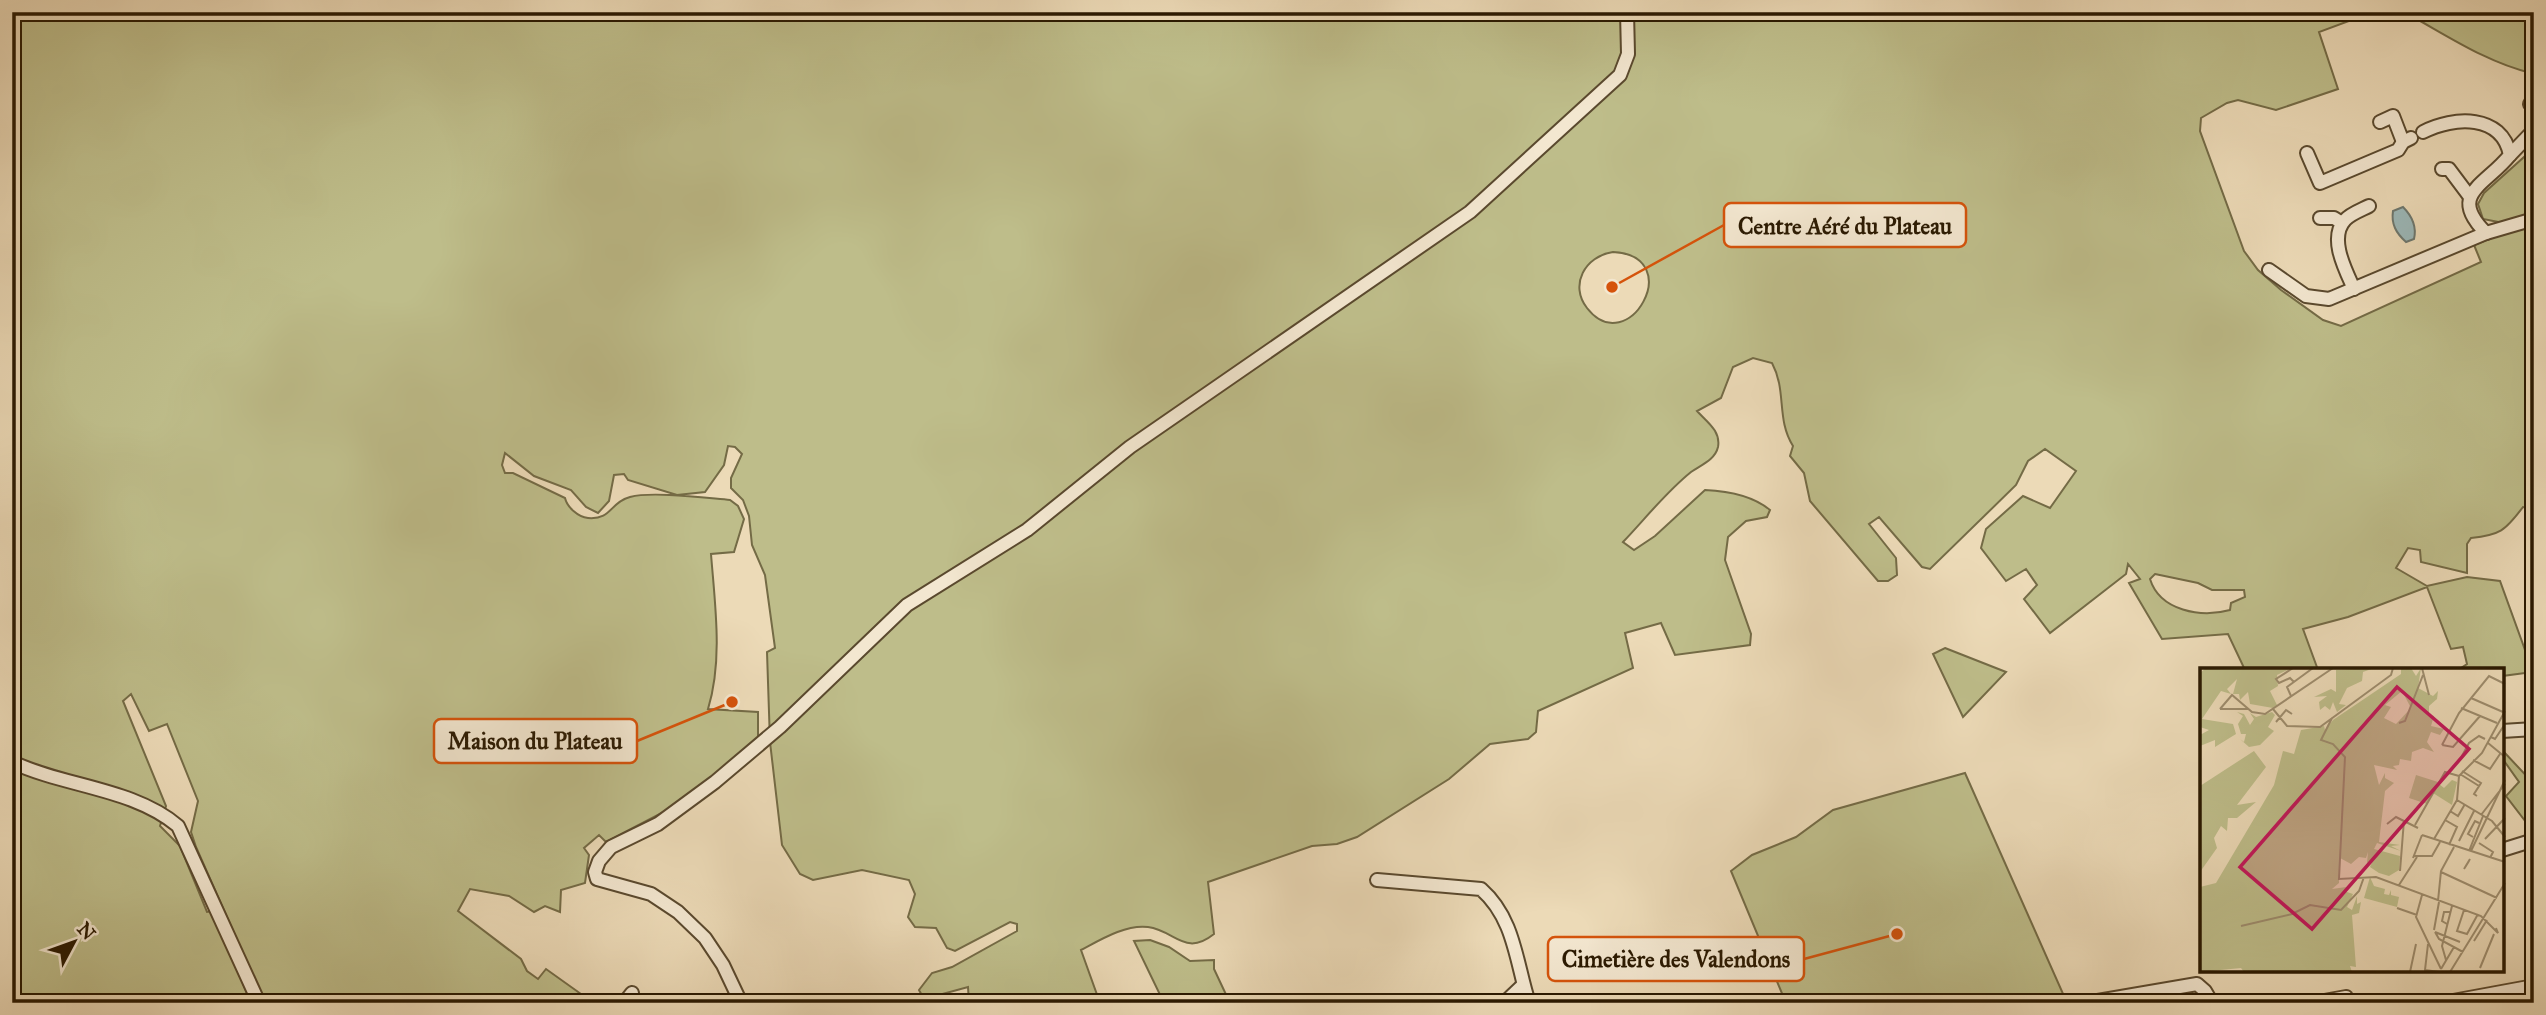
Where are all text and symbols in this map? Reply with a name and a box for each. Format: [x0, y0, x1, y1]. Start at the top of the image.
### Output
callout: Centre Aéré du Plateau [1724, 203, 1966, 247]
text: Centre Aéré du Plateau [1738, 212, 1953, 240]
inset map [2200, 668, 2504, 973]
callout: Maison du Plateau [434, 719, 637, 763]
text: Maison du Plateau [448, 727, 623, 755]
north arrow [38, 906, 108, 976]
text: N [72, 918, 100, 945]
callout: Cimetière des Valendons [1548, 937, 1804, 981]
text: Cimetière des Valendons [1562, 945, 1791, 973]

